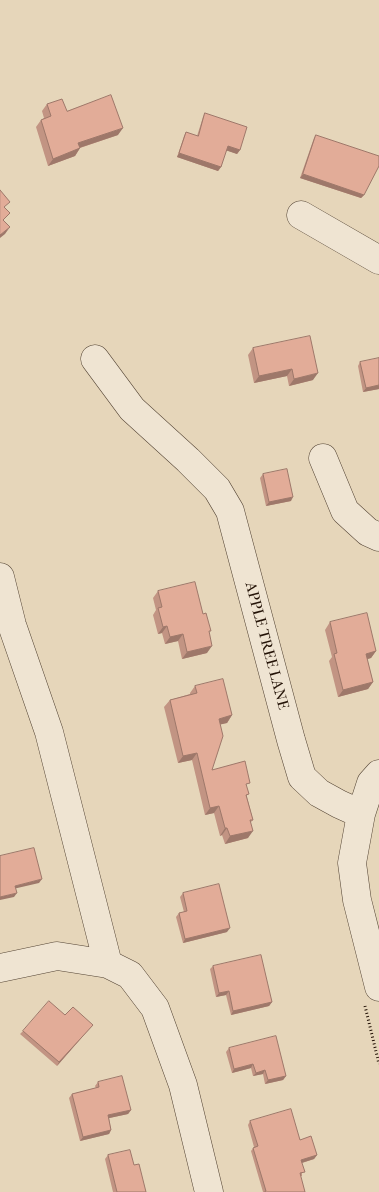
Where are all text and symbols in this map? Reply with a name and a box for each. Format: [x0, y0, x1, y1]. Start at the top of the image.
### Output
street label: APPLE TREE LANE [240, 580, 292, 712]

